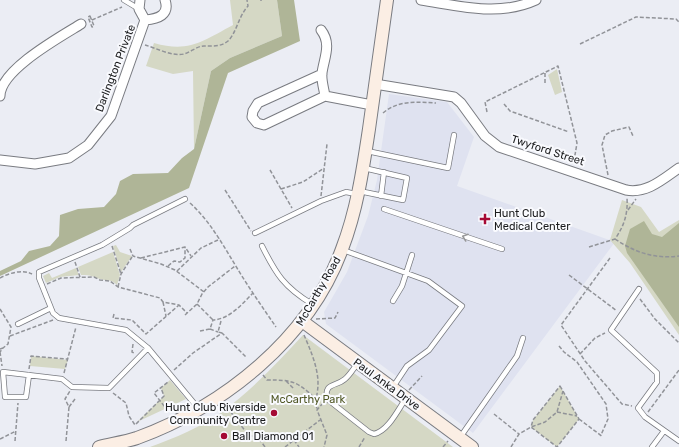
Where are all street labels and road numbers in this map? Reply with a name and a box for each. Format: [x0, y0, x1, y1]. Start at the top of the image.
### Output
street label: Darlington Private [93, 23, 138, 114]
street label: Twyford Street [510, 133, 587, 169]
street label: McCarthy Road [293, 254, 344, 328]
street label: Paul Anka Drive [351, 356, 423, 413]

